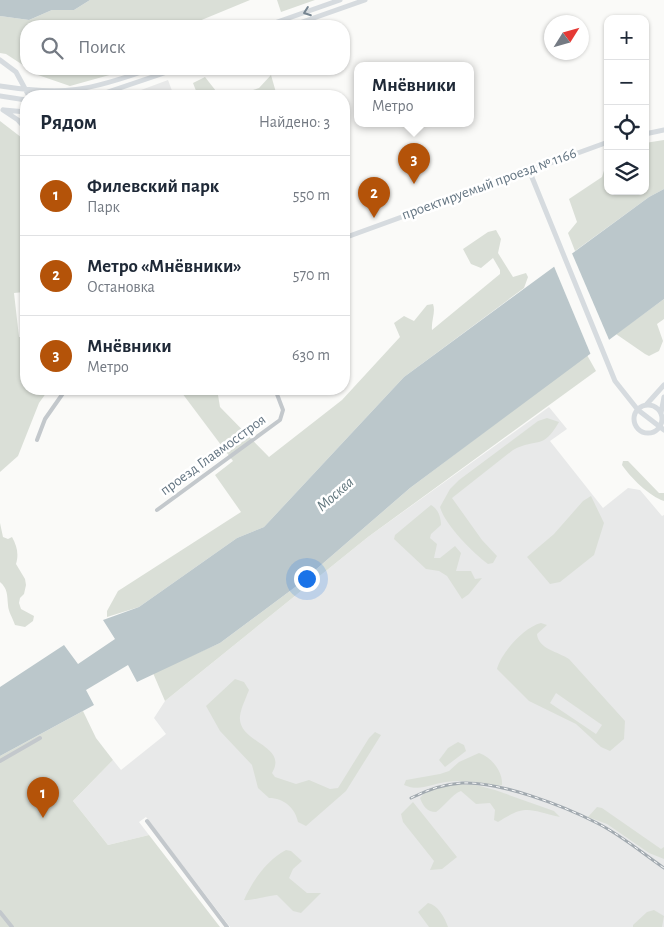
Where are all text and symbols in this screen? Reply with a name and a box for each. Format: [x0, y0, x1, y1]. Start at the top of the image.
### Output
one-way arrow [303, 6, 311, 16]
north arrow [544, 15, 589, 60]
map controls [604, 15, 649, 195]
button: + [604, 15, 649, 60]
search box [20, 20, 350, 75]
icon: search [38, 34, 66, 62]
text: Поиск [78, 38, 125, 57]
button: − [604, 60, 649, 105]
popup [354, 62, 474, 127]
text: Мнёвники [372, 76, 456, 95]
text: Метро [372, 98, 413, 114]
button: locate [604, 105, 649, 150]
text: Рядом [40, 112, 97, 133]
text: Найдено: 3 [259, 114, 330, 130]
pin: 3 [398, 143, 430, 184]
street label: проектируемый проезд № 1166 [400, 145, 578, 223]
button: layers [604, 150, 649, 195]
text: Филевский парк [87, 177, 219, 196]
pin: 2 [358, 177, 390, 218]
text: 1 [53, 187, 59, 203]
text: 550 m [293, 187, 330, 203]
text: Парк [87, 199, 120, 215]
text: Метро «Мнёвники» [87, 257, 242, 276]
text: 2 [52, 267, 60, 283]
text: 570 m [293, 267, 330, 283]
text: Остановка [87, 279, 155, 295]
text: Мнёвники [87, 337, 172, 356]
text: 3 [53, 347, 59, 363]
text: 630 m [292, 347, 330, 363]
text: Метро [87, 359, 129, 375]
street label: проезд Главмосстроя [157, 412, 269, 498]
water label: Москва [313, 474, 357, 514]
your location [294, 566, 320, 592]
pin: 1 [27, 777, 59, 818]

